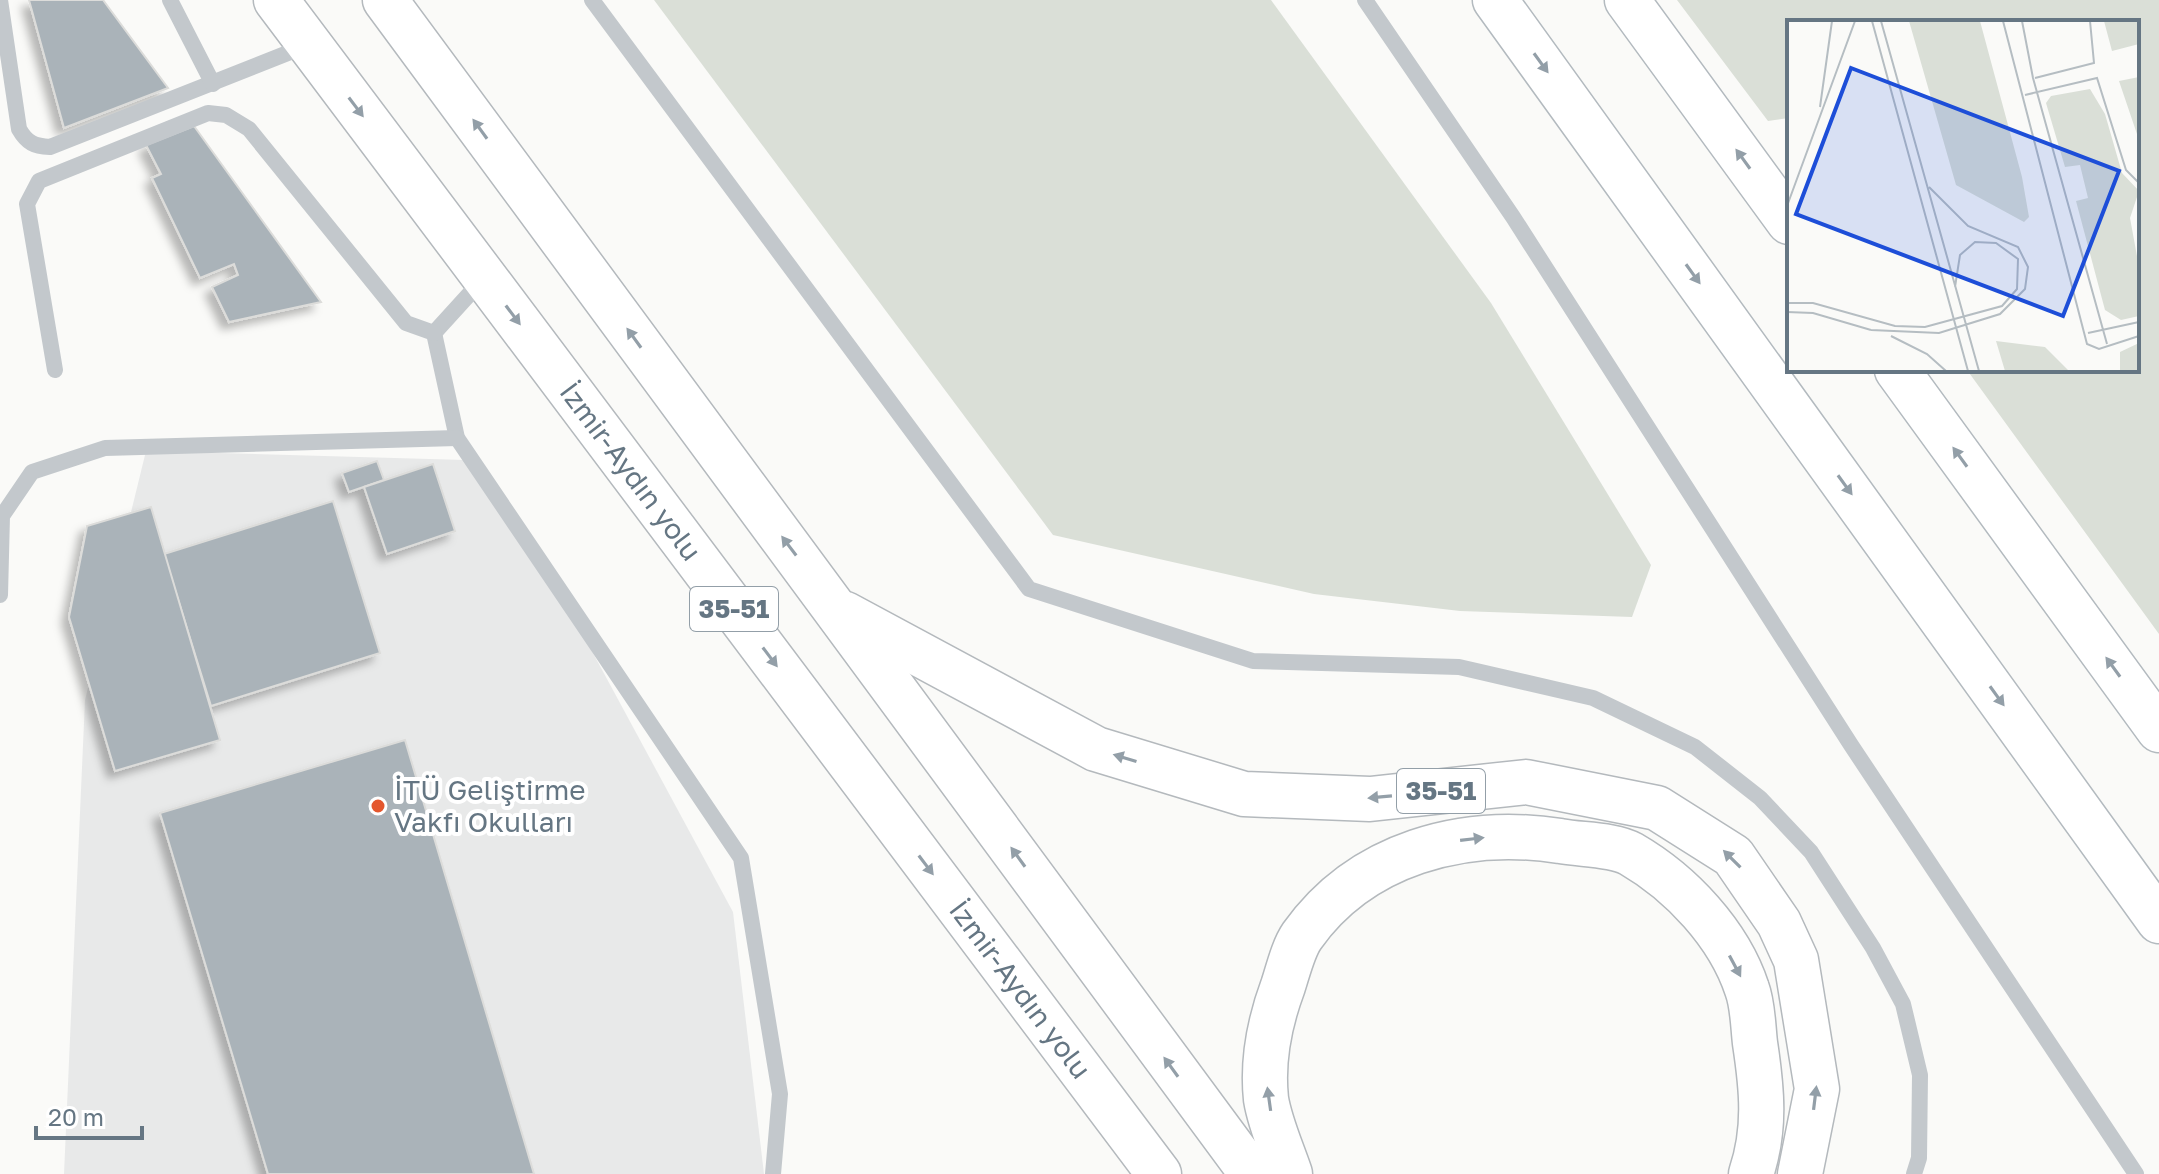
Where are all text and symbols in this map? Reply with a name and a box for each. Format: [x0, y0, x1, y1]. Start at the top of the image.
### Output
inset map [1787, 20, 2139, 372]
one-way arrow [1533, 53, 1548, 74]
one-way arrow [348, 97, 364, 117]
one-way arrow [472, 118, 488, 139]
one-way arrow [1735, 148, 1751, 170]
one-way arrow [1685, 264, 1700, 285]
one-way arrow [504, 305, 520, 325]
one-way arrow [626, 328, 642, 348]
street label: İzmir-Aydın yolu [553, 376, 709, 567]
one-way arrow [1952, 446, 1968, 468]
one-way arrow [1837, 475, 1852, 496]
one-way arrow [782, 536, 797, 557]
road number: 35-51 [690, 587, 778, 631]
one-way arrow [762, 647, 778, 667]
one-way arrow [2106, 657, 2121, 678]
one-way arrow [1989, 686, 2004, 707]
one-way arrow [1113, 751, 1137, 764]
road number: 35-51 [1397, 769, 1485, 813]
place label: İTÜ Geliştirme Vakfı Okulları [394, 773, 586, 838]
one-way arrow [1367, 791, 1392, 804]
marker: İTÜ Geliştirme Vakfı Okulları [369, 797, 387, 815]
one-way arrow [1460, 832, 1485, 845]
one-way arrow [1010, 847, 1026, 868]
one-way arrow [1723, 850, 1742, 869]
one-way arrow [918, 854, 934, 875]
street label: İzmir-Aydın yolu [943, 894, 1098, 1085]
one-way arrow [1728, 954, 1741, 977]
one-way arrow [1163, 1056, 1179, 1078]
one-way arrow [1808, 1085, 1821, 1110]
one-way arrow [1262, 1087, 1275, 1112]
scale bar [36, 1090, 142, 1140]
text: 20 m [48, 1102, 104, 1131]

